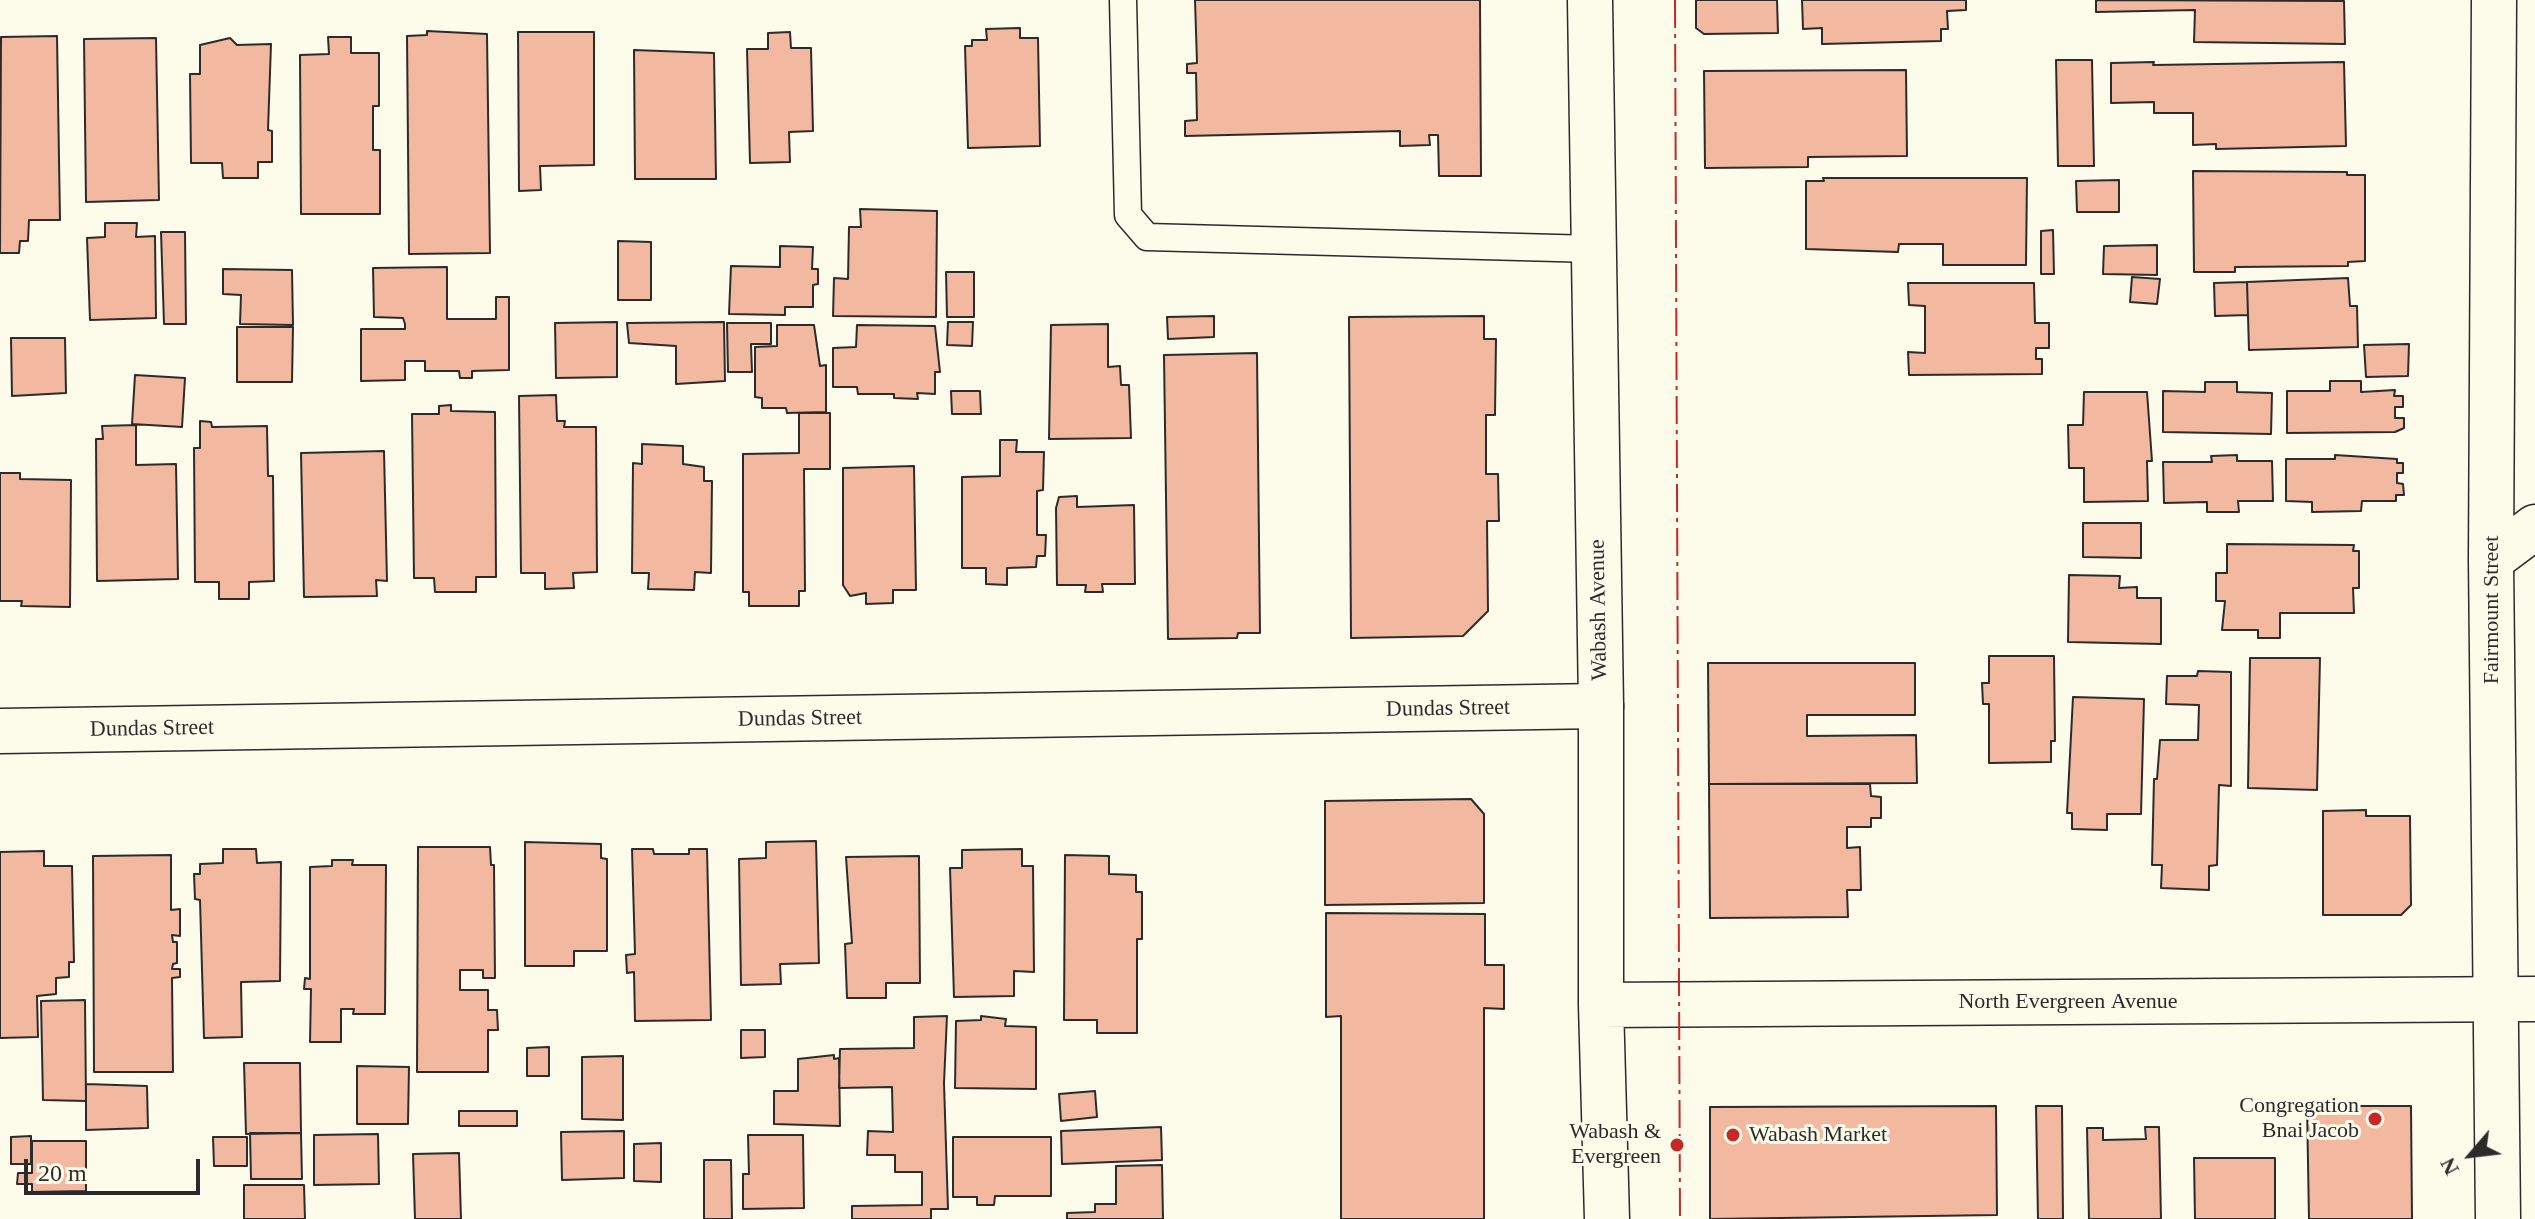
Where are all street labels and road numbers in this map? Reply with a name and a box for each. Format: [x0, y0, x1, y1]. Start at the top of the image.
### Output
street label: Fairmount Street [2479, 536, 2505, 684]
street label: Wabash Avenue [1585, 539, 1613, 681]
street label: Dundas Street [1386, 695, 1510, 723]
street label: Dundas Street [738, 705, 862, 733]
street label: Dundas Street [90, 715, 214, 743]
street label: North Evergreen Avenue [1958, 989, 2178, 1015]

